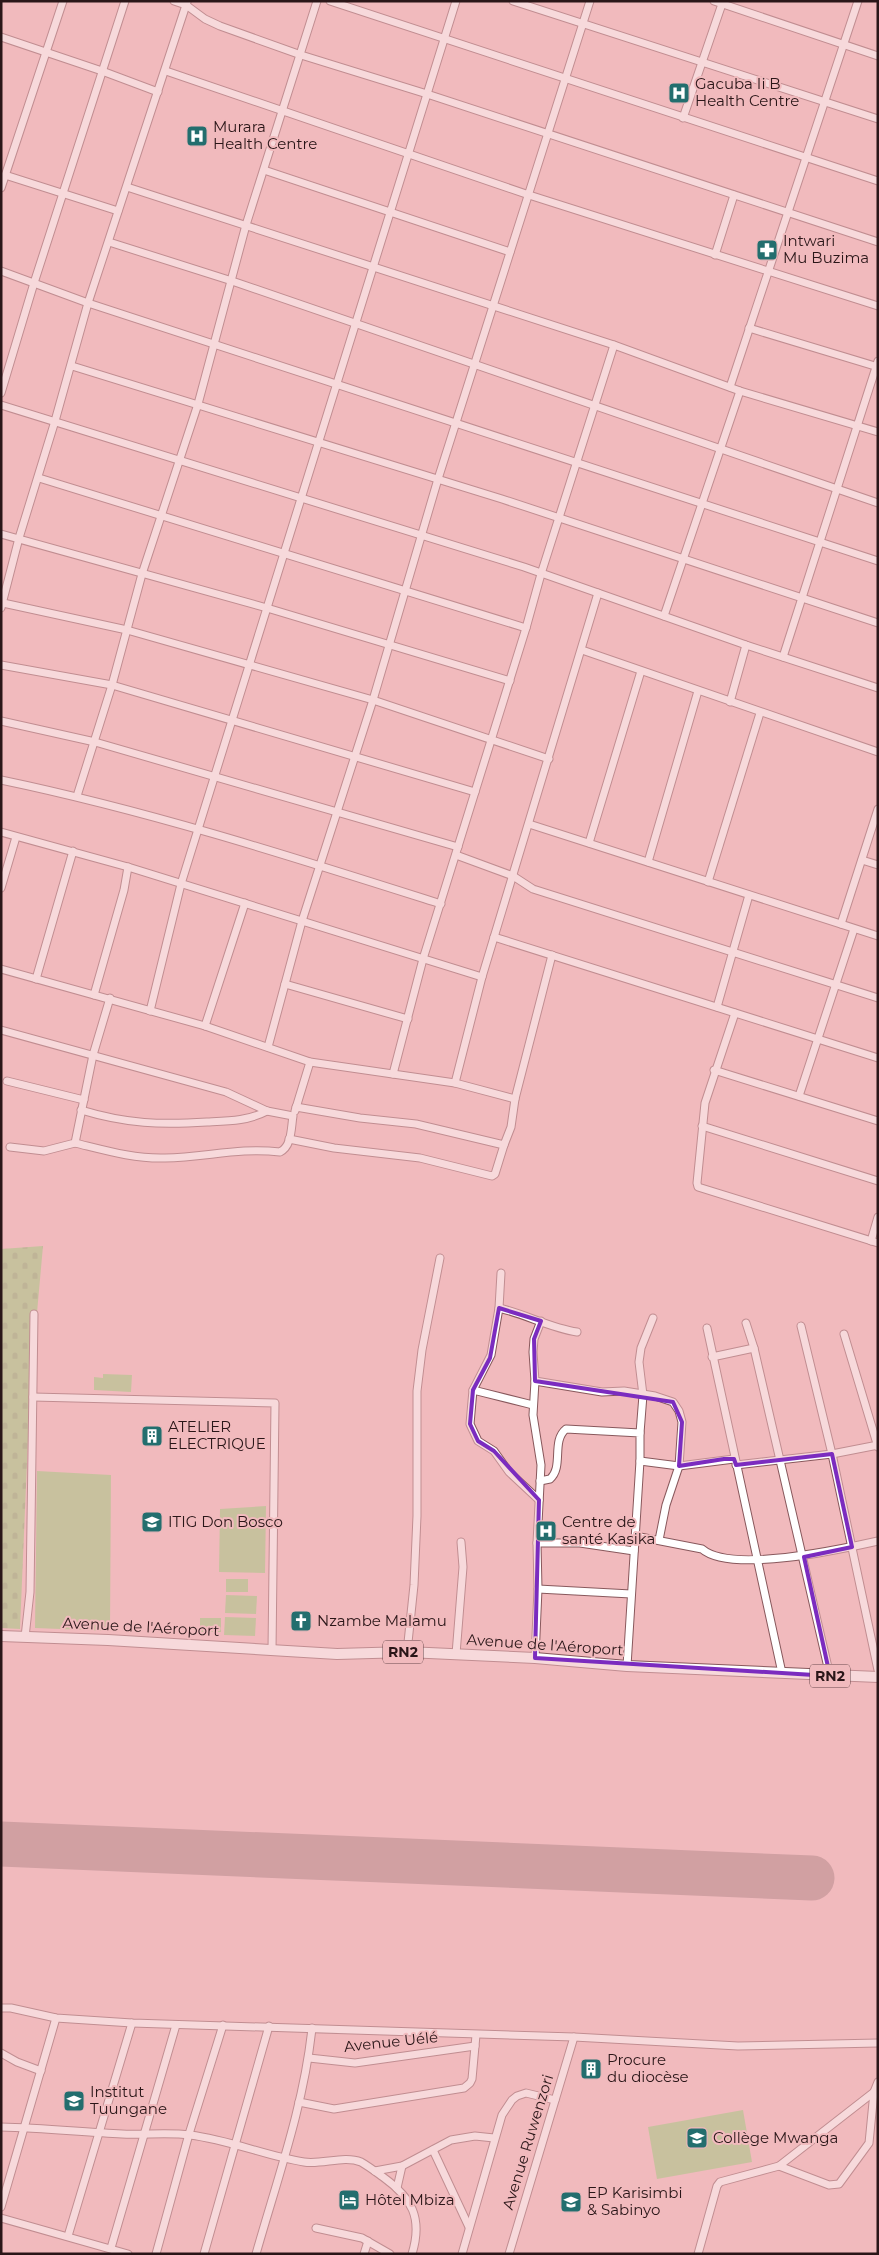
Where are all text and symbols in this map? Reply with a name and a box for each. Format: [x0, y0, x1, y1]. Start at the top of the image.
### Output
place label: Gacuba Ii B Health Centre [695, 74, 799, 110]
hospital icon: Gacuba Ii B Health Centre [667, 81, 691, 105]
place label: Murara Health Centre [213, 117, 317, 153]
hospital icon: Murara Health Centre [185, 124, 209, 148]
place label: Intwari Mu Buzima [783, 231, 869, 267]
pharmacy icon: Intwari Mu Buzima [755, 238, 779, 262]
place label: ATELIER ELECTRIQUE [168, 1417, 266, 1453]
building icon: ATELIER ELECTRIQUE [140, 1424, 164, 1448]
school or university icon: ITIG Don Bosco [140, 1510, 164, 1534]
place label: ITIG Don Bosco [168, 1512, 283, 1531]
place label: Centre de santé Kasika [562, 1512, 655, 1548]
hospital icon: Centre de santé Kasika [534, 1519, 558, 1543]
church icon: Nzambe Malamu [289, 1609, 313, 1633]
place label: Nzambe Malamu [317, 1611, 447, 1630]
street label: Avenue de l'Aéroport [62, 1613, 220, 1640]
street label: Avenue de l'Aéroport [466, 1630, 624, 1659]
road number: RN2 [383, 1640, 423, 1664]
road number: RN2 [810, 1664, 850, 1688]
street label: Avenue Uélé [343, 2027, 439, 2056]
place label: Procure du diocèse [607, 2050, 689, 2086]
building icon: Procure du diocèse [579, 2057, 603, 2081]
street label: Avenue Ruwenzori [498, 2072, 557, 2212]
place label: Institut Tuungane [90, 2082, 167, 2118]
school or university icon: Institut Tuungane [62, 2089, 86, 2113]
school or university icon: Collège Mwanga [685, 2126, 709, 2150]
place label: Collège Mwanga [713, 2128, 838, 2147]
place label: EP Karisimbi & Sabinyo [587, 2183, 682, 2219]
hotel icon: Hôtel Mbiza [337, 2188, 361, 2212]
place label: Hôtel Mbiza [365, 2190, 454, 2209]
school or university icon: EP Karisimbi & Sabinyo [559, 2190, 583, 2214]

